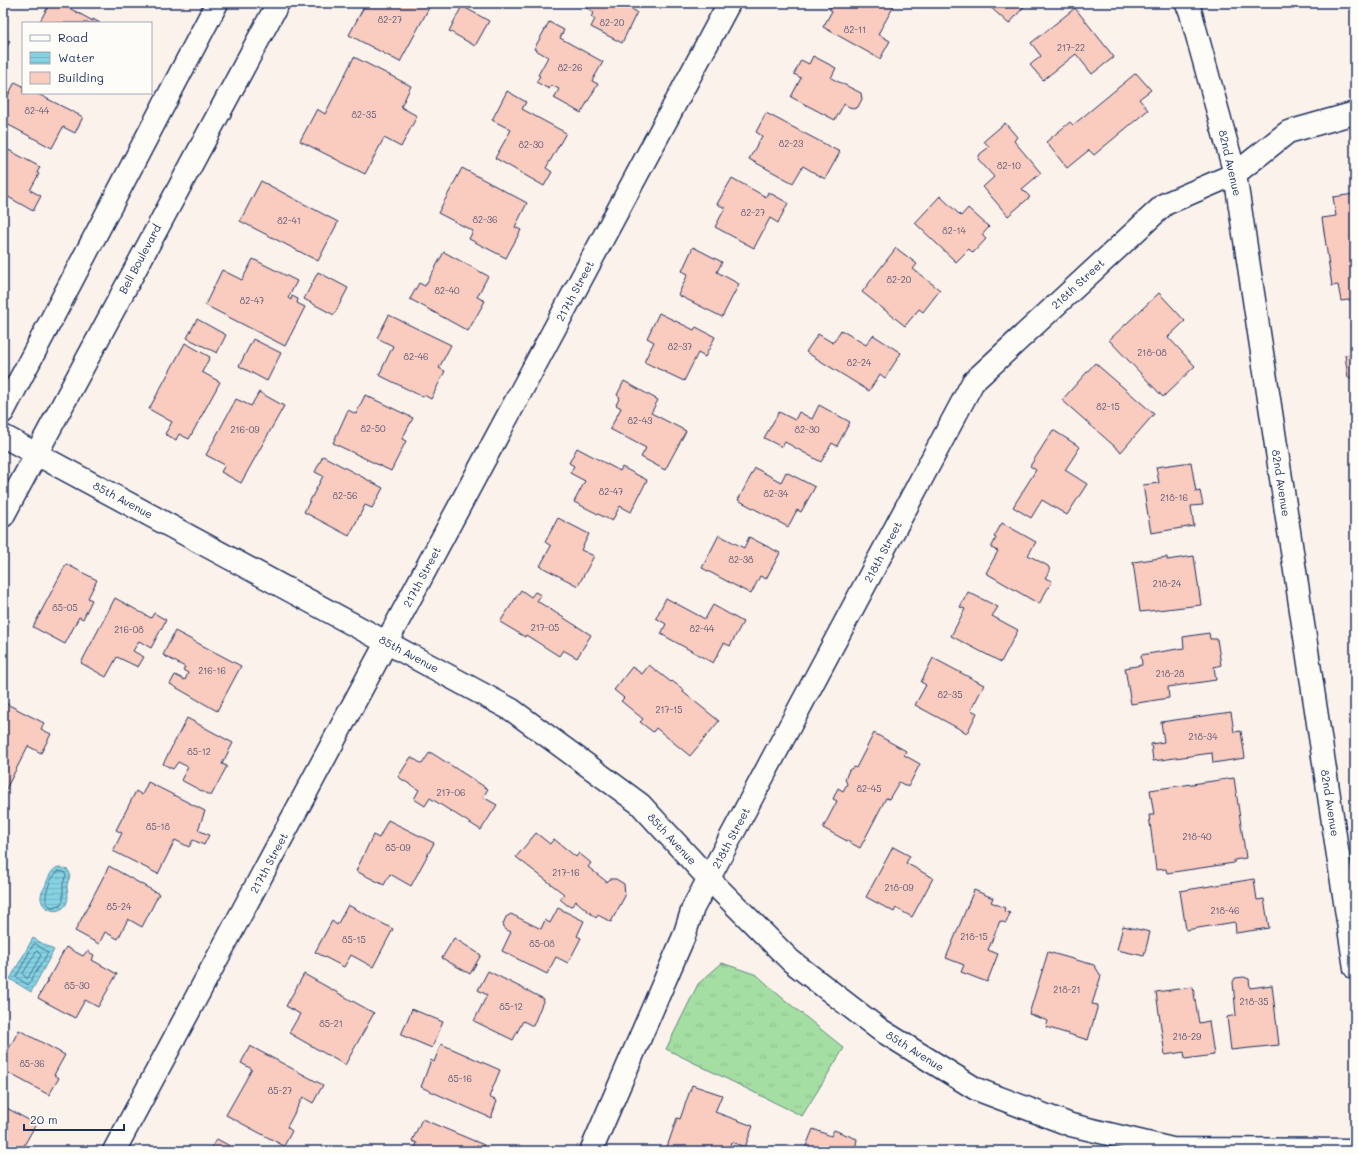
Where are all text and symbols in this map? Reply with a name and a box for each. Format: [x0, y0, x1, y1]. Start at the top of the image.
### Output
house number: 82-27 [378, 14, 402, 25]
house number: 82-20 [600, 17, 625, 28]
legend [22, 22, 152, 94]
house number: 82-11 [844, 24, 866, 35]
text: Road [58, 29, 88, 45]
house number: 217-22 [1057, 42, 1085, 53]
text: Water [58, 49, 95, 65]
house number: 82-26 [558, 62, 582, 73]
text: Building [58, 69, 104, 85]
house number: 82-44 [25, 105, 50, 116]
house number: 82-35 [352, 109, 376, 120]
street label: 82nd Avenue [1216, 128, 1245, 198]
house number: 82-23 [779, 138, 803, 149]
house number: 82-30 [518, 139, 544, 150]
house number: 82-10 [997, 160, 1021, 171]
house number: 82-27 [741, 207, 765, 218]
house number: 82-36 [473, 214, 497, 225]
house number: 82-41 [277, 215, 301, 226]
street label: Bell Boulevard [115, 221, 164, 296]
house number: 82-14 [942, 225, 966, 236]
street label: 218th Street [1048, 255, 1107, 312]
street label: 217th Street [552, 258, 597, 324]
house number: 82-20 [887, 274, 912, 285]
house number: 82-40 [434, 285, 460, 296]
house number: 82-47 [240, 295, 264, 306]
house number: 82-37 [668, 341, 692, 352]
house number: 218-08 [1137, 347, 1167, 358]
house number: 82-46 [404, 351, 428, 362]
house number: 82-24 [847, 357, 872, 368]
house number: 82-15 [1096, 401, 1120, 412]
house number: 82-43 [628, 415, 652, 426]
house number: 82-50 [360, 423, 386, 434]
house number: 216-09 [230, 424, 260, 435]
house number: 82-30 [794, 424, 820, 435]
street label: 82nd Avenue [1269, 448, 1294, 518]
street label: 85th Avenue [91, 478, 156, 522]
house number: 82-47 [599, 486, 623, 497]
house number: 82-34 [764, 488, 789, 499]
house number: 82-56 [333, 490, 357, 501]
house number: 218-16 [1160, 492, 1188, 503]
street label: 218th Street [860, 518, 905, 585]
street label: 217th Street [399, 544, 444, 610]
house number: 82-38 [729, 554, 754, 565]
house number: 218-24 [1153, 578, 1182, 589]
house number: 85-05 [52, 602, 78, 613]
house number: 217-05 [531, 622, 559, 633]
house number: 82-44 [690, 623, 715, 634]
house number: 216-08 [114, 624, 144, 635]
street label: 85th Avenue [377, 632, 442, 676]
house number: 216-16 [198, 665, 226, 676]
house number: 218-28 [1156, 668, 1185, 679]
house number: 82-35 [938, 689, 962, 700]
house number: 217-15 [655, 704, 683, 715]
house number: 218-34 [1189, 731, 1218, 742]
house number: 85-12 [187, 746, 211, 757]
street label: 82nd Avenue [1318, 768, 1343, 838]
house number: 82-45 [857, 783, 881, 794]
house number: 217-06 [437, 787, 465, 798]
street label: 218th Street [708, 804, 753, 871]
street label: 85th Avenue [644, 810, 700, 868]
house number: 85-18 [146, 821, 171, 832]
street label: 217th Street [246, 830, 291, 896]
house number: 218-40 [1182, 831, 1212, 842]
house number: 85-09 [385, 842, 411, 853]
house number: 217-16 [552, 867, 580, 878]
house number: 218-09 [884, 882, 914, 893]
house number: 85-24 [107, 901, 132, 912]
house number: 218-46 [1211, 905, 1240, 916]
house number: 218-15 [960, 931, 988, 942]
house number: 85-15 [342, 934, 366, 945]
house number: 85-08 [529, 938, 555, 949]
house number: 85-30 [64, 980, 90, 991]
house number: 218-21 [1053, 984, 1081, 995]
house number: 218-35 [1240, 996, 1268, 1007]
house number: 85-12 [499, 1001, 523, 1012]
house number: 85-21 [319, 1018, 343, 1029]
street label: 85th Avenue [883, 1027, 947, 1074]
house number: 218-29 [1173, 1031, 1202, 1042]
house number: 85-36 [19, 1058, 45, 1069]
house number: 85-16 [448, 1073, 472, 1084]
house number: 85-27 [268, 1085, 292, 1096]
scale bar [24, 1106, 124, 1132]
text: 20 m [30, 1111, 58, 1127]

